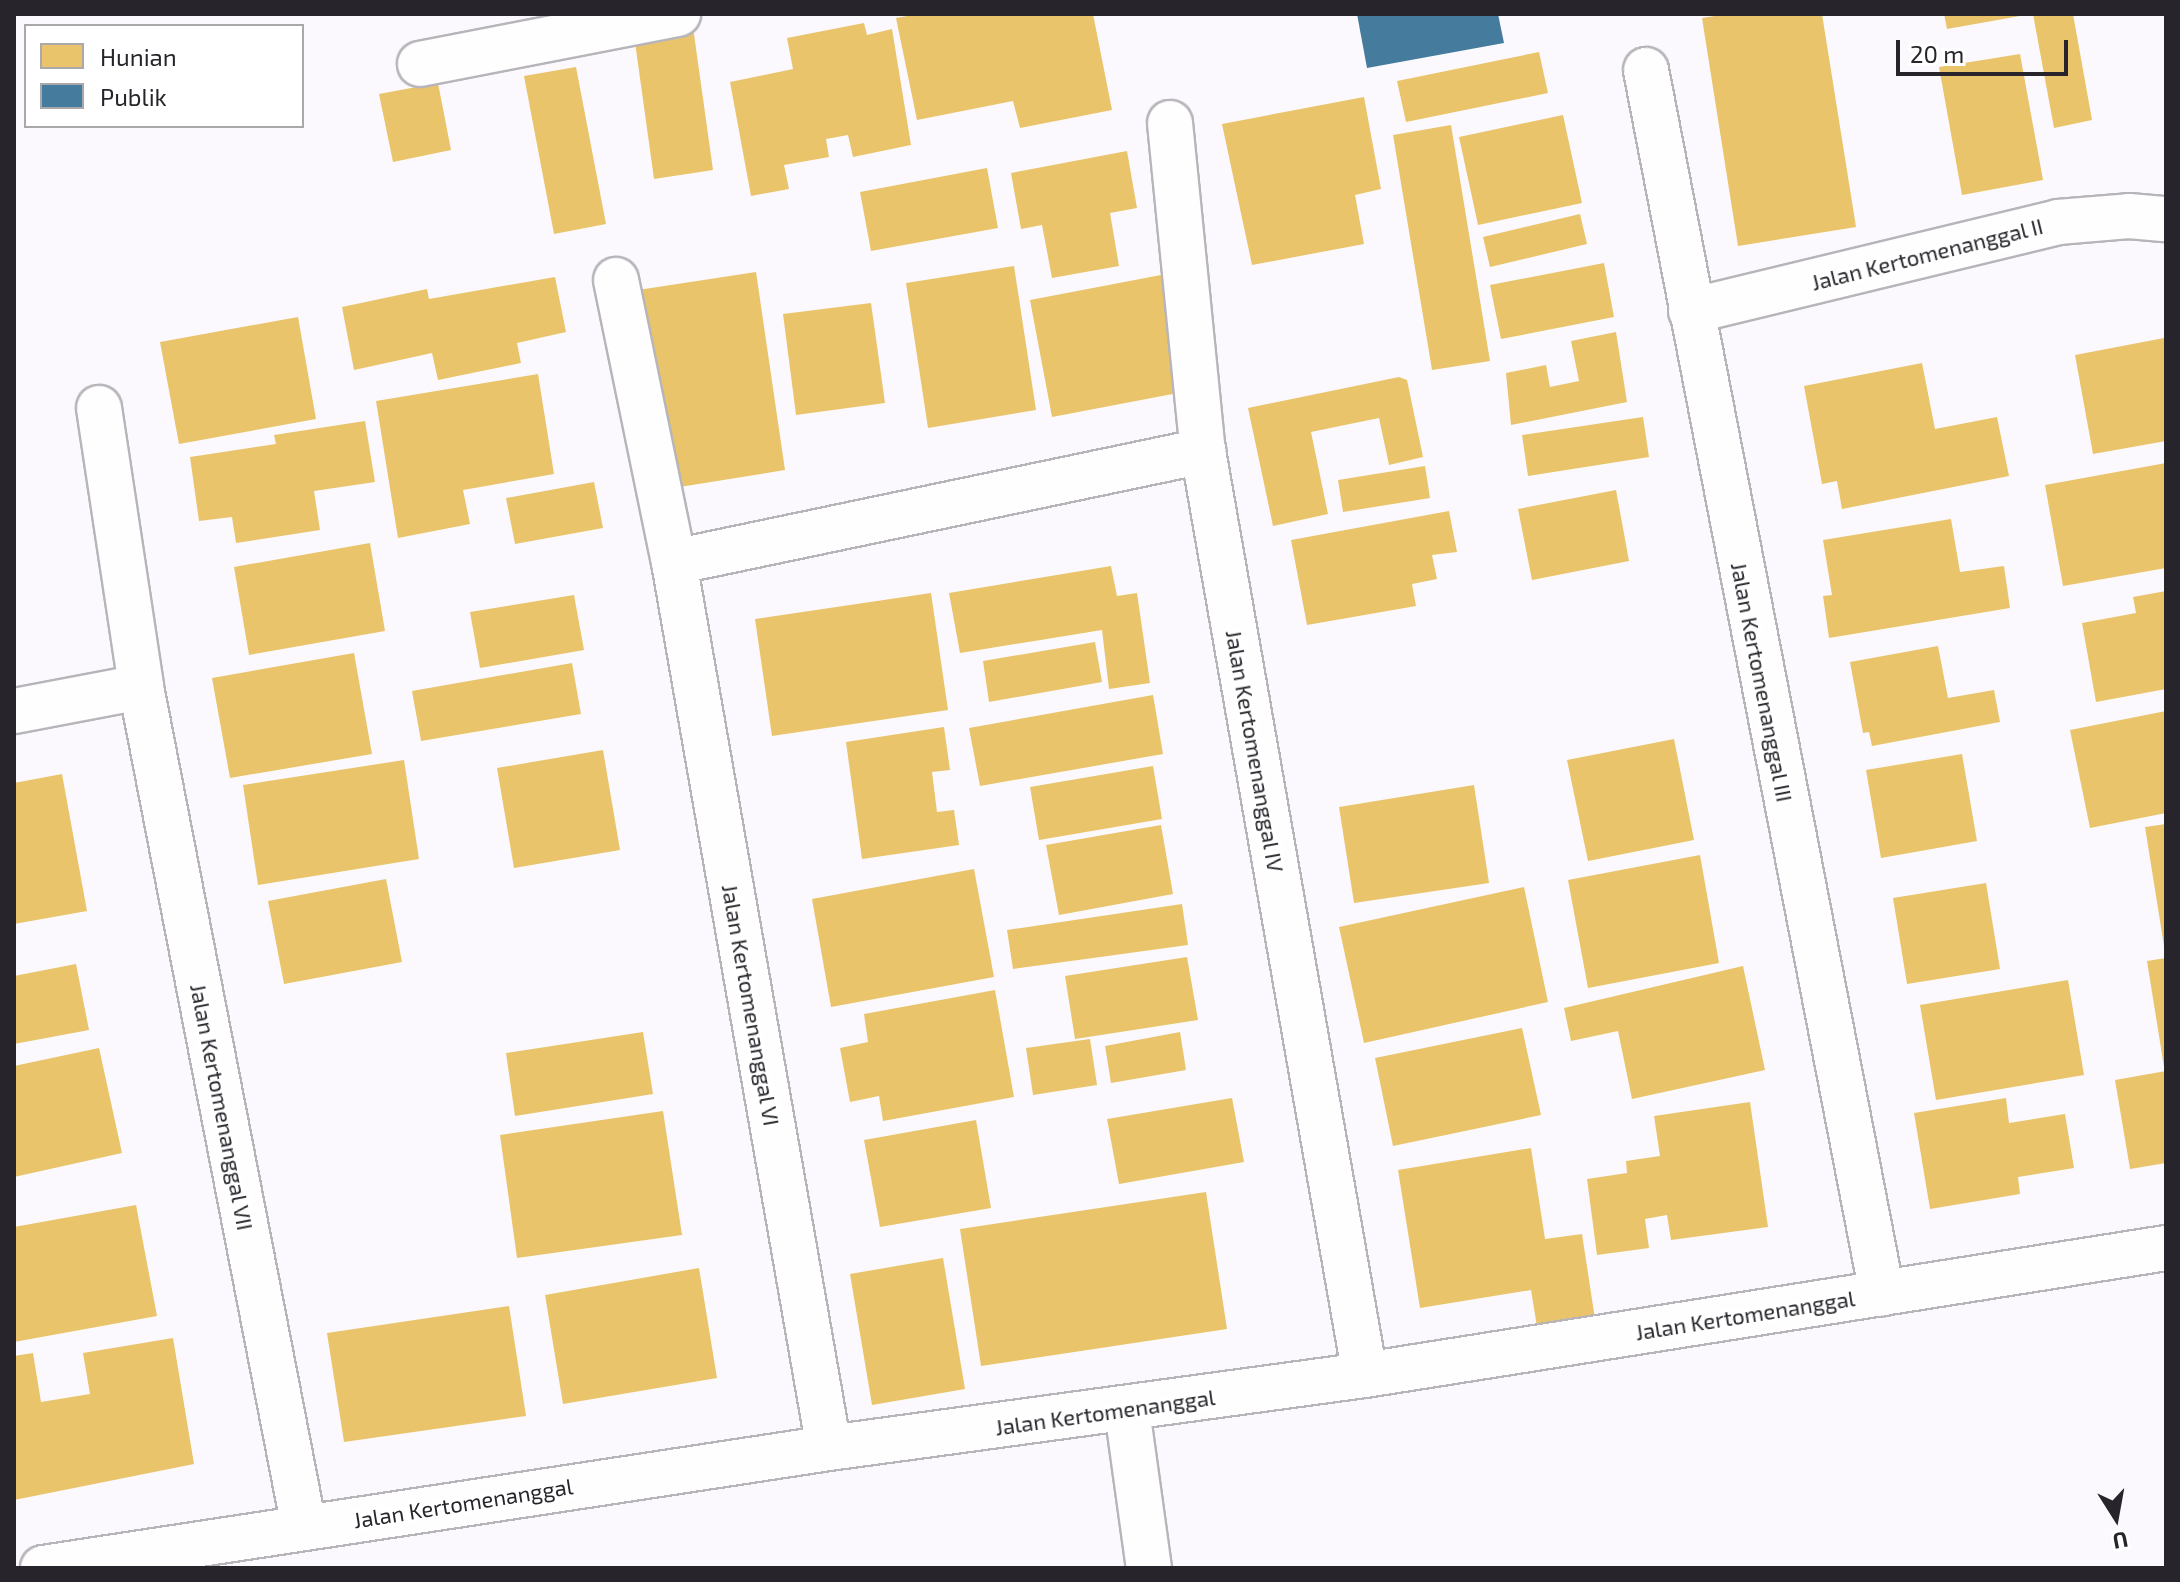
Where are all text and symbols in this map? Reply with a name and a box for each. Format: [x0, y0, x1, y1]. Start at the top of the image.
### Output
legend [24, 24, 304, 128]
scale bar [1900, 24, 2072, 74]
text: 20 m [1910, 39, 1964, 68]
text: Hunian [100, 42, 177, 71]
text: Publik [100, 82, 167, 111]
street label: Jalan Kertomenanggal II [1808, 212, 2046, 296]
street label: Jalan Kertomenanggal III [1726, 560, 1798, 804]
street label: Jalan Kertomenanggal IV [1221, 628, 1289, 874]
street label: Jalan Kertomenanggal VI [717, 882, 785, 1128]
street label: Jalan Kertomenanggal VII [185, 981, 259, 1233]
street label: Jalan Kertomenanggal [1633, 1285, 1857, 1345]
street label: Jalan Kertomenanggal [993, 1383, 1217, 1441]
street label: Jalan Kertomenanggal [351, 1473, 575, 1533]
north arrow [2076, 1478, 2156, 1558]
text: U [2111, 1527, 2130, 1556]

